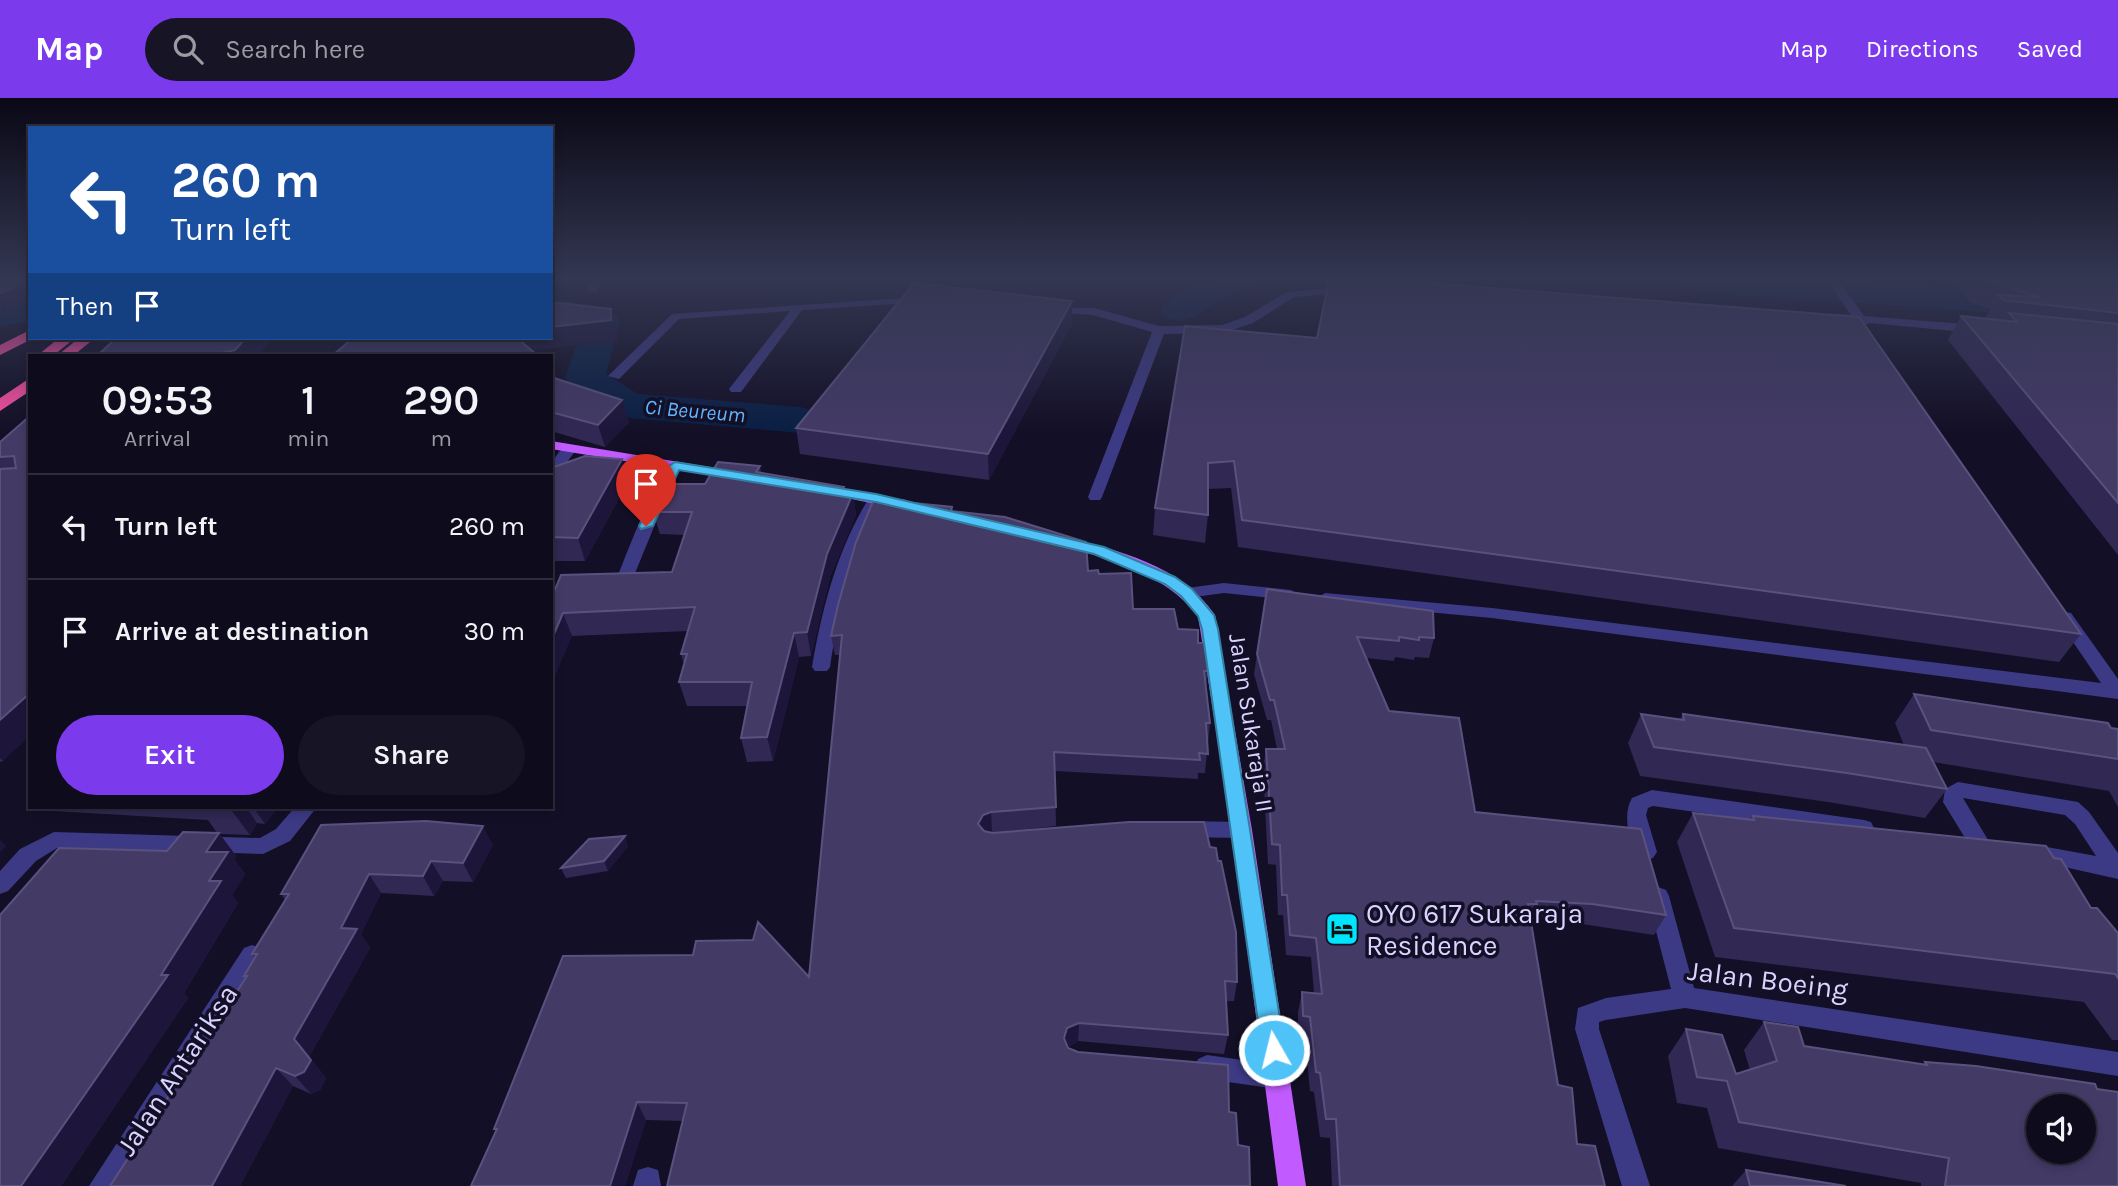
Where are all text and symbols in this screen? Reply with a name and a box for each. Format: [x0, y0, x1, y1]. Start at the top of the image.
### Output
search box [145, 18, 635, 81]
text: Map [35, 30, 103, 68]
icon: search [169, 30, 207, 68]
text: Search here [225, 34, 365, 65]
text: Map [1780, 35, 1828, 63]
text: Directions [1866, 35, 1979, 63]
text: Saved [2017, 35, 2083, 63]
text: 260 m [171, 152, 320, 209]
icon: left [56, 154, 147, 245]
text: Turn left [171, 211, 291, 248]
icon: arrive [128, 287, 166, 325]
text: Then [56, 291, 114, 322]
text: 09:53 [101, 375, 214, 425]
text: 1 [301, 375, 316, 425]
text: 290 [403, 375, 480, 425]
water label: Ci Beureum [644, 395, 746, 427]
text: Arrival [124, 425, 191, 452]
text: min [287, 425, 330, 452]
text: m [430, 425, 452, 452]
pin [616, 454, 676, 526]
icon: arrive [627, 465, 665, 503]
icon: left [56, 508, 94, 546]
text: Turn left [115, 511, 217, 542]
text: 260 m [449, 511, 525, 542]
icon: arrive [56, 613, 94, 651]
text: Arrive at destination [115, 616, 369, 647]
text: 30 m [464, 616, 525, 647]
street label: Jalan Sukaraja II [1223, 632, 1279, 814]
button: Exit [56, 715, 284, 795]
button: Share [298, 715, 525, 795]
place label: OYO 617 Sukaraja Residence [1366, 897, 1583, 962]
hotel icon: OYO 617 Sukaraja Residence [1323, 910, 1361, 948]
street label: Jalan Boeing [1686, 954, 1850, 1006]
street label: Jalan Antariksa [110, 978, 244, 1162]
position arrow [1237, 1013, 1311, 1087]
map controls [2026, 1094, 2096, 1164]
button: sound [2026, 1094, 2096, 1164]

